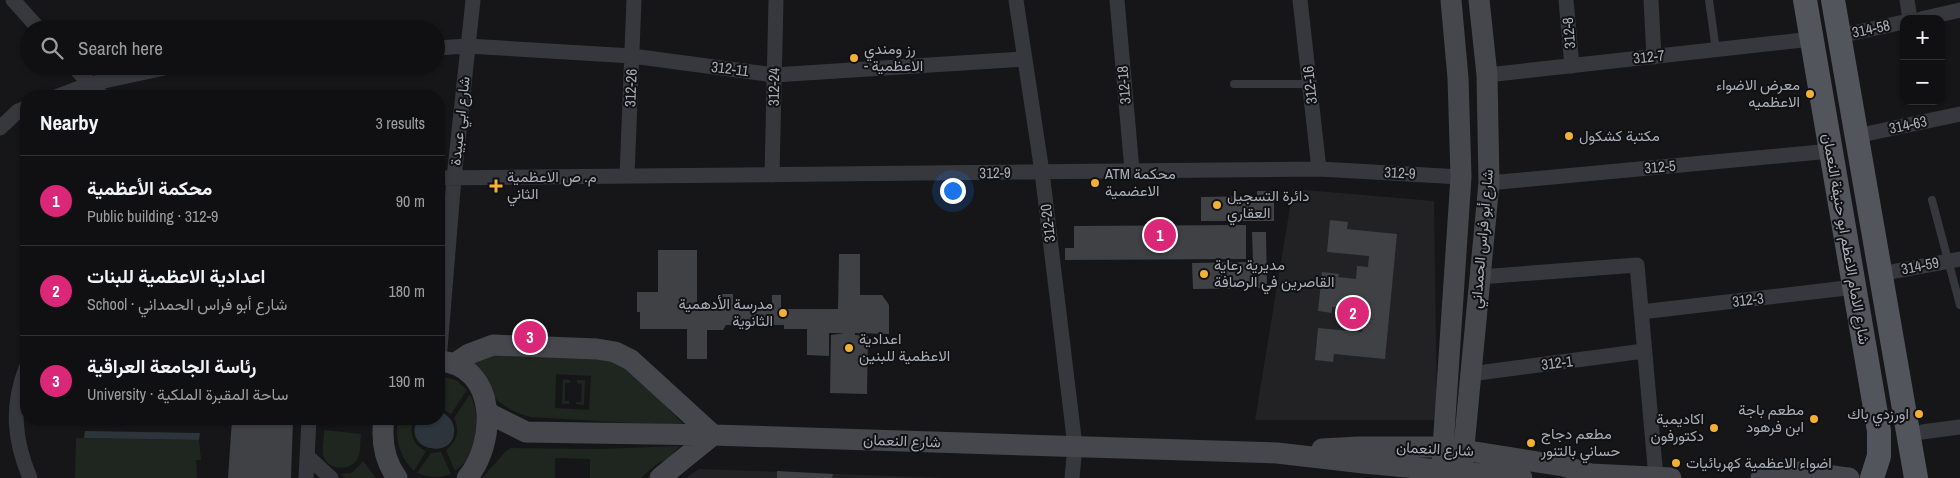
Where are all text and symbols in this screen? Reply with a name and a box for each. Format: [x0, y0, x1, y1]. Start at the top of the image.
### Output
street label: 314-58 [1850, 14, 1892, 43]
map controls [1900, 15, 1945, 105]
button: + [1900, 15, 1945, 60]
street label: 312-8 [1557, 16, 1580, 50]
search box [20, 20, 445, 75]
icon: search [38, 34, 66, 62]
text: Search here [78, 35, 163, 61]
place label: رز ومندي - الاعظمية [864, 38, 923, 76]
street label: 312-7 [1632, 44, 1666, 69]
marker: رز ومندي - الاعظمية [848, 52, 860, 64]
street label: 312-11 [710, 56, 750, 81]
button: − [1900, 60, 1945, 105]
street label: 312-18 [1111, 65, 1136, 105]
street label: 312-16 [1297, 65, 1322, 105]
street label: 312-26 [619, 68, 642, 107]
street label: 312-24 [763, 68, 784, 106]
place label: معرض الاضواء الاعظميه [1716, 74, 1800, 112]
street label: شارع ابي عبيدة [444, 75, 478, 167]
marker: معرض الاضواء الاعظميه [1804, 88, 1816, 100]
text: Nearby [40, 108, 98, 137]
street label: 314-63 [1887, 110, 1929, 139]
text: 3 results [375, 112, 425, 134]
place label: مكتبة كشكول [1579, 125, 1660, 146]
marker: مكتبة كشكول [1563, 130, 1575, 142]
street label: شارع الامام الاعظم ابو حنيفة النعمان [1817, 132, 1875, 346]
street label: 312-5 [1643, 155, 1677, 178]
street label: 312-9 [1384, 161, 1416, 184]
street label: 312-9 [979, 162, 1011, 183]
place label: ATM محكمة الاعضمية [1104, 163, 1176, 201]
place label: م. ص الاعظمية الثاني [507, 166, 597, 207]
street label: شارع أبو فراس الحمداني [1465, 168, 1501, 310]
text: محكمة الأعظمية [87, 175, 212, 201]
marker: ATM محكمة الاعضمية [1089, 177, 1101, 189]
your location [940, 178, 966, 204]
marker: م. ص الاعظمية الثاني [489, 179, 503, 193]
place label: دائرة التسجيل العقاري [1227, 185, 1309, 226]
text: 1 [52, 190, 60, 212]
text: 90 m [396, 190, 425, 212]
marker: دائرة التسجيل العقاري [1211, 199, 1223, 211]
street label: 312-20 [1035, 203, 1060, 243]
text: Public building · 312-9 [87, 205, 218, 227]
pin: 1 [1144, 216, 1176, 254]
street label: 314-59 [1899, 252, 1941, 279]
place label: مديرية رعاية القاصرين في الرصافة [1214, 254, 1335, 295]
text: اعدادية الاعظمية للبنات [87, 263, 266, 289]
marker: مديرية رعاية القاصرين في الرصافة [1198, 268, 1210, 280]
text: 2 [52, 280, 60, 302]
text: 180 m [389, 280, 425, 302]
street label: 312-3 [1731, 287, 1765, 312]
text: School · شارع أبو فراس الحمداني [87, 293, 287, 315]
place label: مدرسة الأدهمية الثانوية [679, 293, 773, 331]
pin: 2 [1337, 294, 1369, 332]
marker: مدرسة الأدهمية الثانوية [777, 307, 789, 319]
pin: 3 [514, 318, 546, 356]
place label: اعدادية الاعظمية للبنين [859, 328, 950, 366]
marker: اعدادية الاعظمية للبنين [843, 342, 855, 354]
street label: 312-1 [1540, 350, 1574, 375]
text: رئاسة الجامعة العراقية [87, 353, 256, 379]
text: 3 [52, 370, 60, 392]
text: 190 m [389, 370, 425, 392]
text: University · ساحة المقبرة الملكية [87, 383, 288, 405]
place label: مطعم باجة ابن فرهود [1738, 399, 1804, 437]
place label: اورزدي باك [1847, 403, 1909, 427]
place label: اكاديمية دكتورفون [1650, 408, 1704, 446]
marker: اورزدي باك [1913, 408, 1925, 420]
marker: مطعم باجة ابن فرهود [1808, 413, 1820, 425]
marker: اكاديمية دكتورفون [1708, 422, 1720, 434]
place label: مطعم دجاج حساني بالتنور [1540, 423, 1620, 464]
street label: شارع النعمان [863, 429, 941, 453]
street label: شارع النعمان [1396, 436, 1475, 462]
marker: مطعم دجاج حساني بالتنور [1525, 437, 1537, 449]
place label: اضواء الاعظمية كهربائيات [1686, 452, 1832, 473]
marker: اضواء الاعظمية كهربائيات [1670, 457, 1682, 469]

